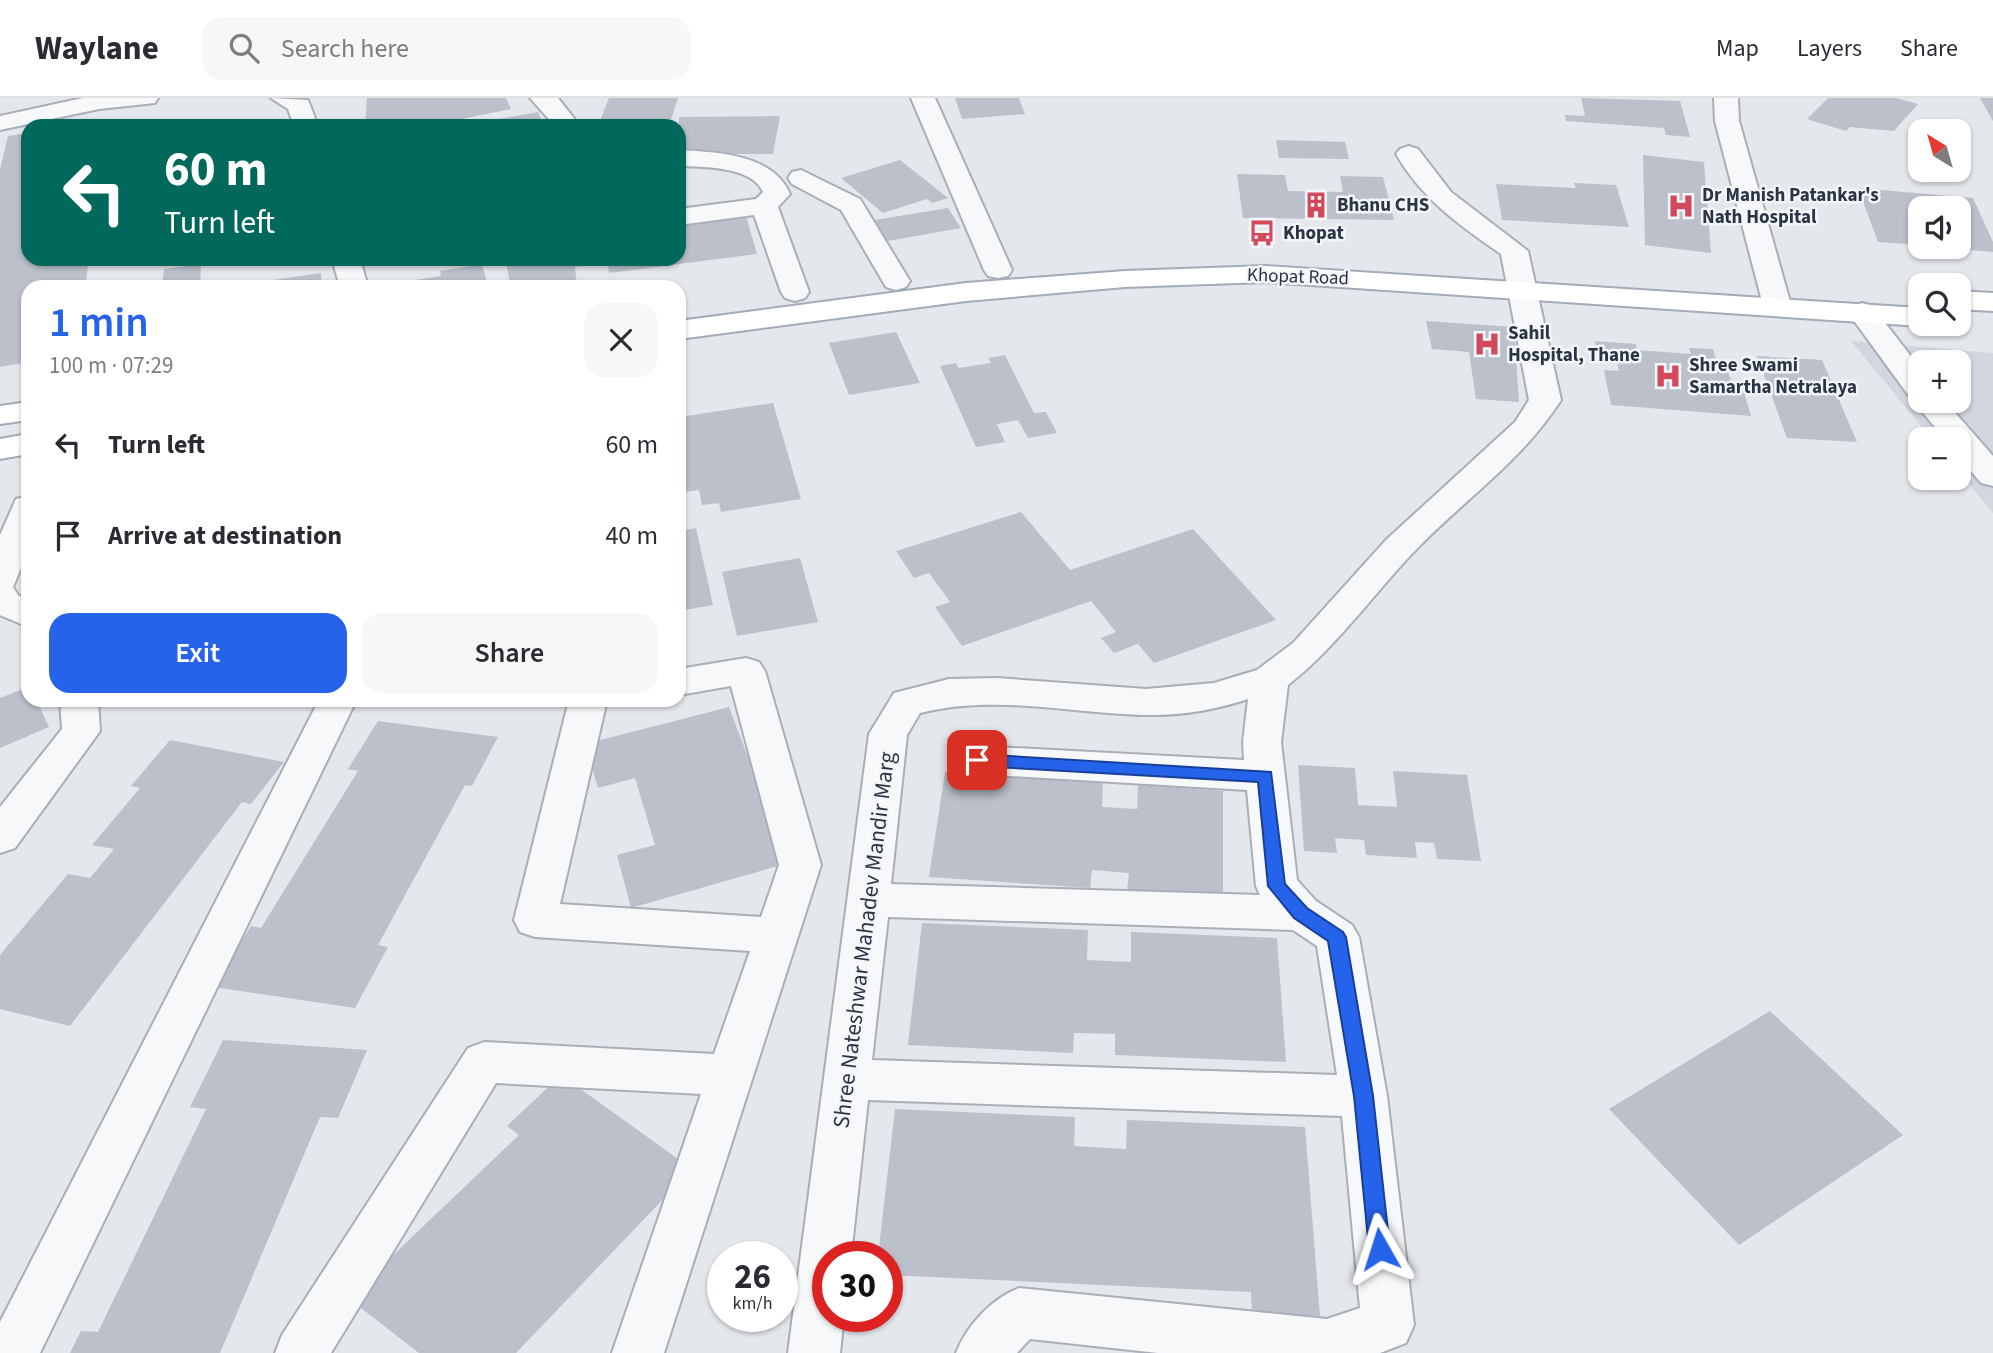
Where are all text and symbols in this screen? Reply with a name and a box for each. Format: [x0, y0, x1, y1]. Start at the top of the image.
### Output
search box [201, 17, 691, 80]
text: Waylane [35, 25, 159, 72]
icon: search [225, 29, 263, 67]
text: Search here [281, 30, 409, 67]
text: Map [1716, 31, 1759, 66]
text: Layers [1797, 31, 1862, 66]
text: Share [1900, 31, 1958, 66]
north arrow [1908, 119, 1970, 182]
map controls [1908, 119, 1971, 490]
text: 60 m [164, 135, 268, 205]
icon: left [49, 147, 140, 238]
place label: Dr Manish Patankar's Nath Hospital [1702, 182, 1879, 231]
building icon: Bhanu CHS [1301, 190, 1331, 220]
hospital icon: Dr Manish Patankar's Nath Hospital [1666, 191, 1696, 221]
place label: Bhanu CHS [1337, 192, 1429, 219]
button: sound [1908, 196, 1971, 259]
text: Turn left [164, 200, 275, 246]
bus stop icon: Khopat [1247, 218, 1277, 248]
place label: Khopat [1283, 220, 1344, 247]
street label: Khopat Road [1246, 262, 1350, 292]
button: search [1908, 273, 1971, 336]
text: 1 min [49, 293, 149, 353]
button: close [584, 303, 658, 377]
place label: Sahil Hospital, Thane [1508, 320, 1640, 369]
hospital icon: Sahil Hospital, Thane [1472, 329, 1502, 359]
text: 100 m · 07:29 [49, 349, 173, 382]
button: + [1908, 350, 1971, 413]
place label: Shree Swami Samartha Netralaya [1689, 352, 1857, 401]
hospital icon: Shree Swami Samartha Netralaya [1653, 361, 1683, 391]
icon: left [49, 426, 87, 464]
text: Turn left [108, 426, 205, 463]
text: 60 m [605, 426, 658, 463]
button: − [1908, 427, 1971, 490]
icon: arrive [49, 517, 87, 555]
text: Arrive at destination [108, 517, 342, 554]
text: 40 m [605, 517, 658, 554]
button: Exit [49, 613, 347, 693]
button: Share [361, 613, 658, 693]
pin [947, 730, 1007, 790]
icon: arrive [958, 741, 996, 779]
street label: Shree Nateshwar Mahadev Mandir Marg [825, 749, 904, 1130]
position arrow [1343, 1212, 1417, 1286]
speed limit sign: 30 [812, 1241, 903, 1332]
text: 26 [734, 1252, 771, 1302]
text: km/h [733, 1291, 772, 1316]

